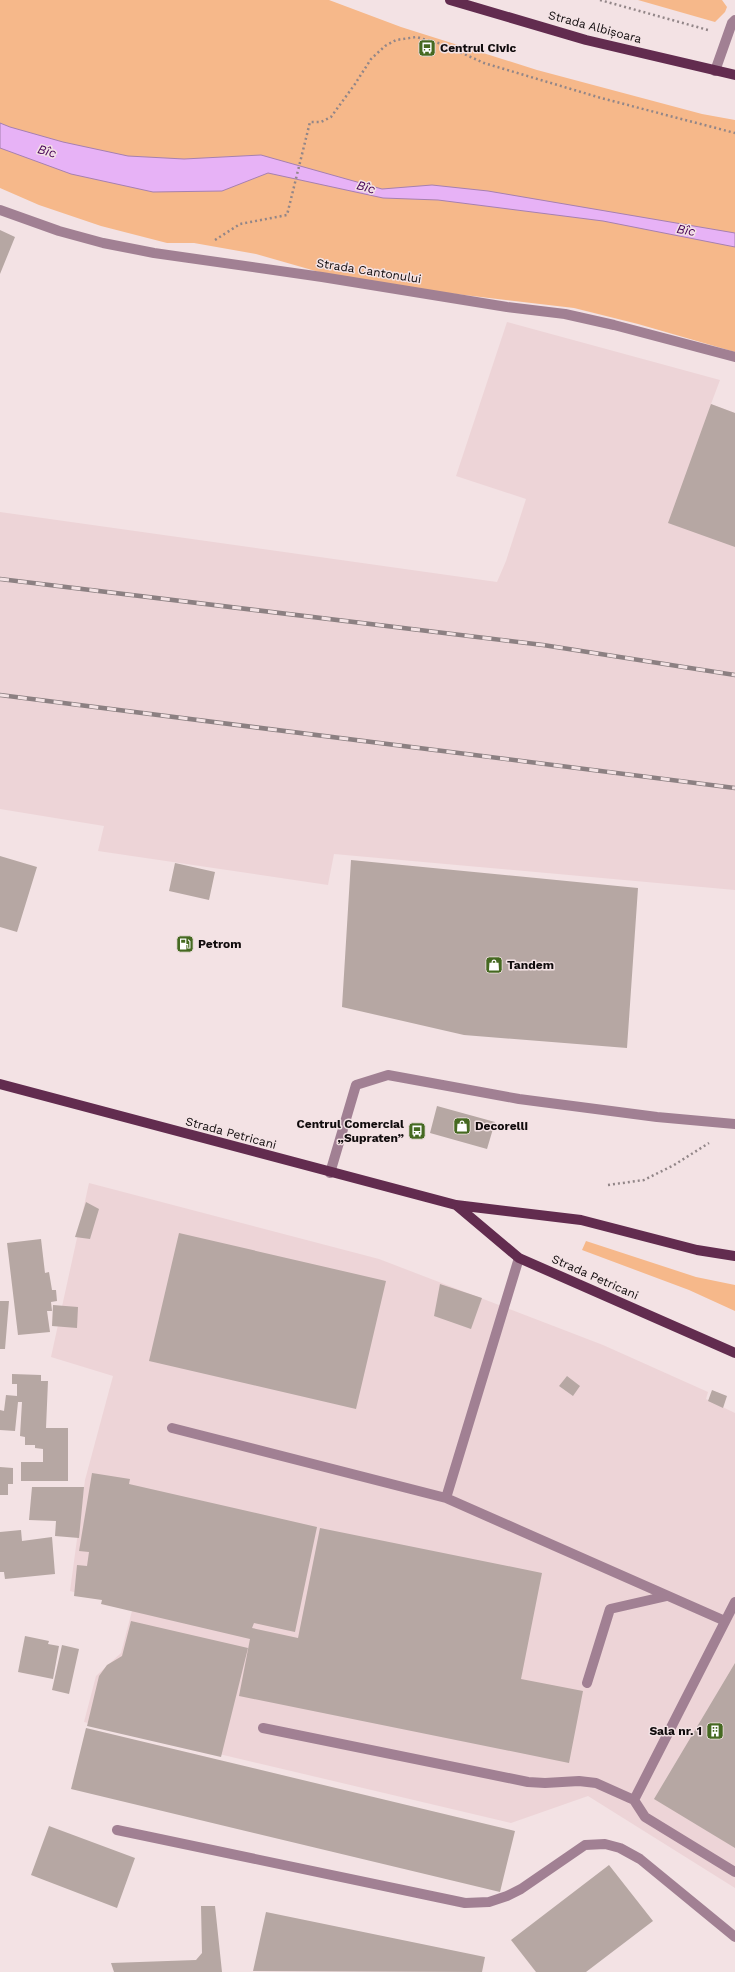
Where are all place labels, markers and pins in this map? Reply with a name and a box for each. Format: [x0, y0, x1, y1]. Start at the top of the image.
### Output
bus stop icon: Centrul Civic [417, 38, 437, 58]
place label: Centrul Civic [440, 41, 516, 55]
fuel station icon: Petrom [175, 934, 195, 954]
place label: Petrom [198, 937, 242, 951]
shop icon: Tandem [484, 955, 504, 975]
place label: Tandem [507, 958, 554, 972]
shop icon: Decorelli [452, 1116, 472, 1136]
place label: Centrul Comercial „Supraten” [297, 1117, 405, 1145]
place label: Decorelli [475, 1119, 528, 1133]
bus stop icon: Centrul Comercial „Supraten” [407, 1121, 427, 1141]
building icon: Sala nr. 1 [705, 1721, 725, 1741]
place label: Sala nr. 1 [649, 1724, 702, 1738]

